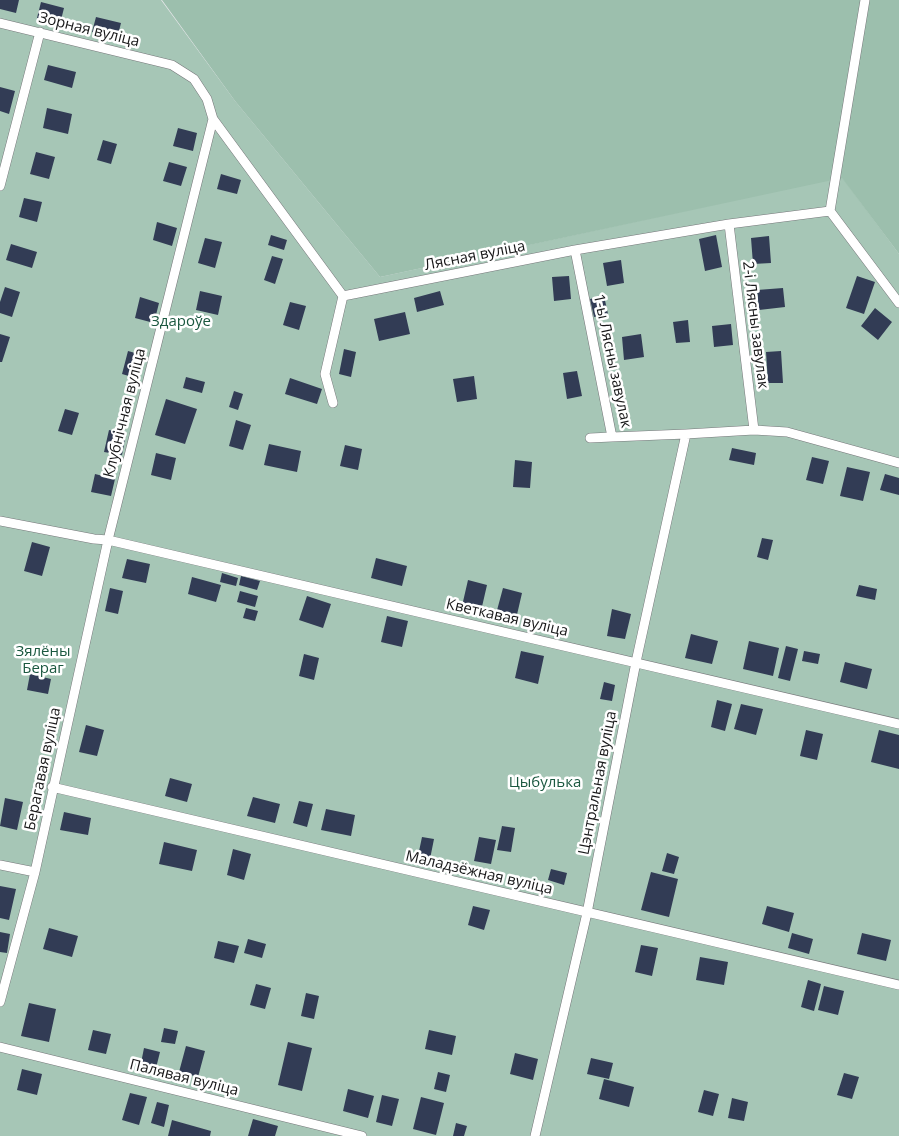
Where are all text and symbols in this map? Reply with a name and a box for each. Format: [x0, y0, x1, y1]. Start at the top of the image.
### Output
street label: Зорная вуліца [37, 9, 141, 51]
street label: Лясная вуліца [423, 237, 527, 275]
street label: 2-і Лясны завулак [738, 260, 772, 390]
street label: 1-ы Лясны завулак [589, 293, 635, 429]
park label: Здароўе [151, 313, 211, 331]
street label: Клубнічная вуліца [100, 346, 150, 480]
street label: Кветкавая вуліца [444, 595, 570, 641]
park label: Зялёны Бераг [15, 643, 71, 678]
street label: Берагавая вуліца [21, 706, 65, 832]
street label: Цэнтральная вуліца [575, 710, 621, 856]
park label: Цыбулька [509, 774, 581, 792]
street label: Маладзёжная вуліца [404, 847, 554, 899]
street label: Палявая вуліца [128, 1056, 240, 1100]

